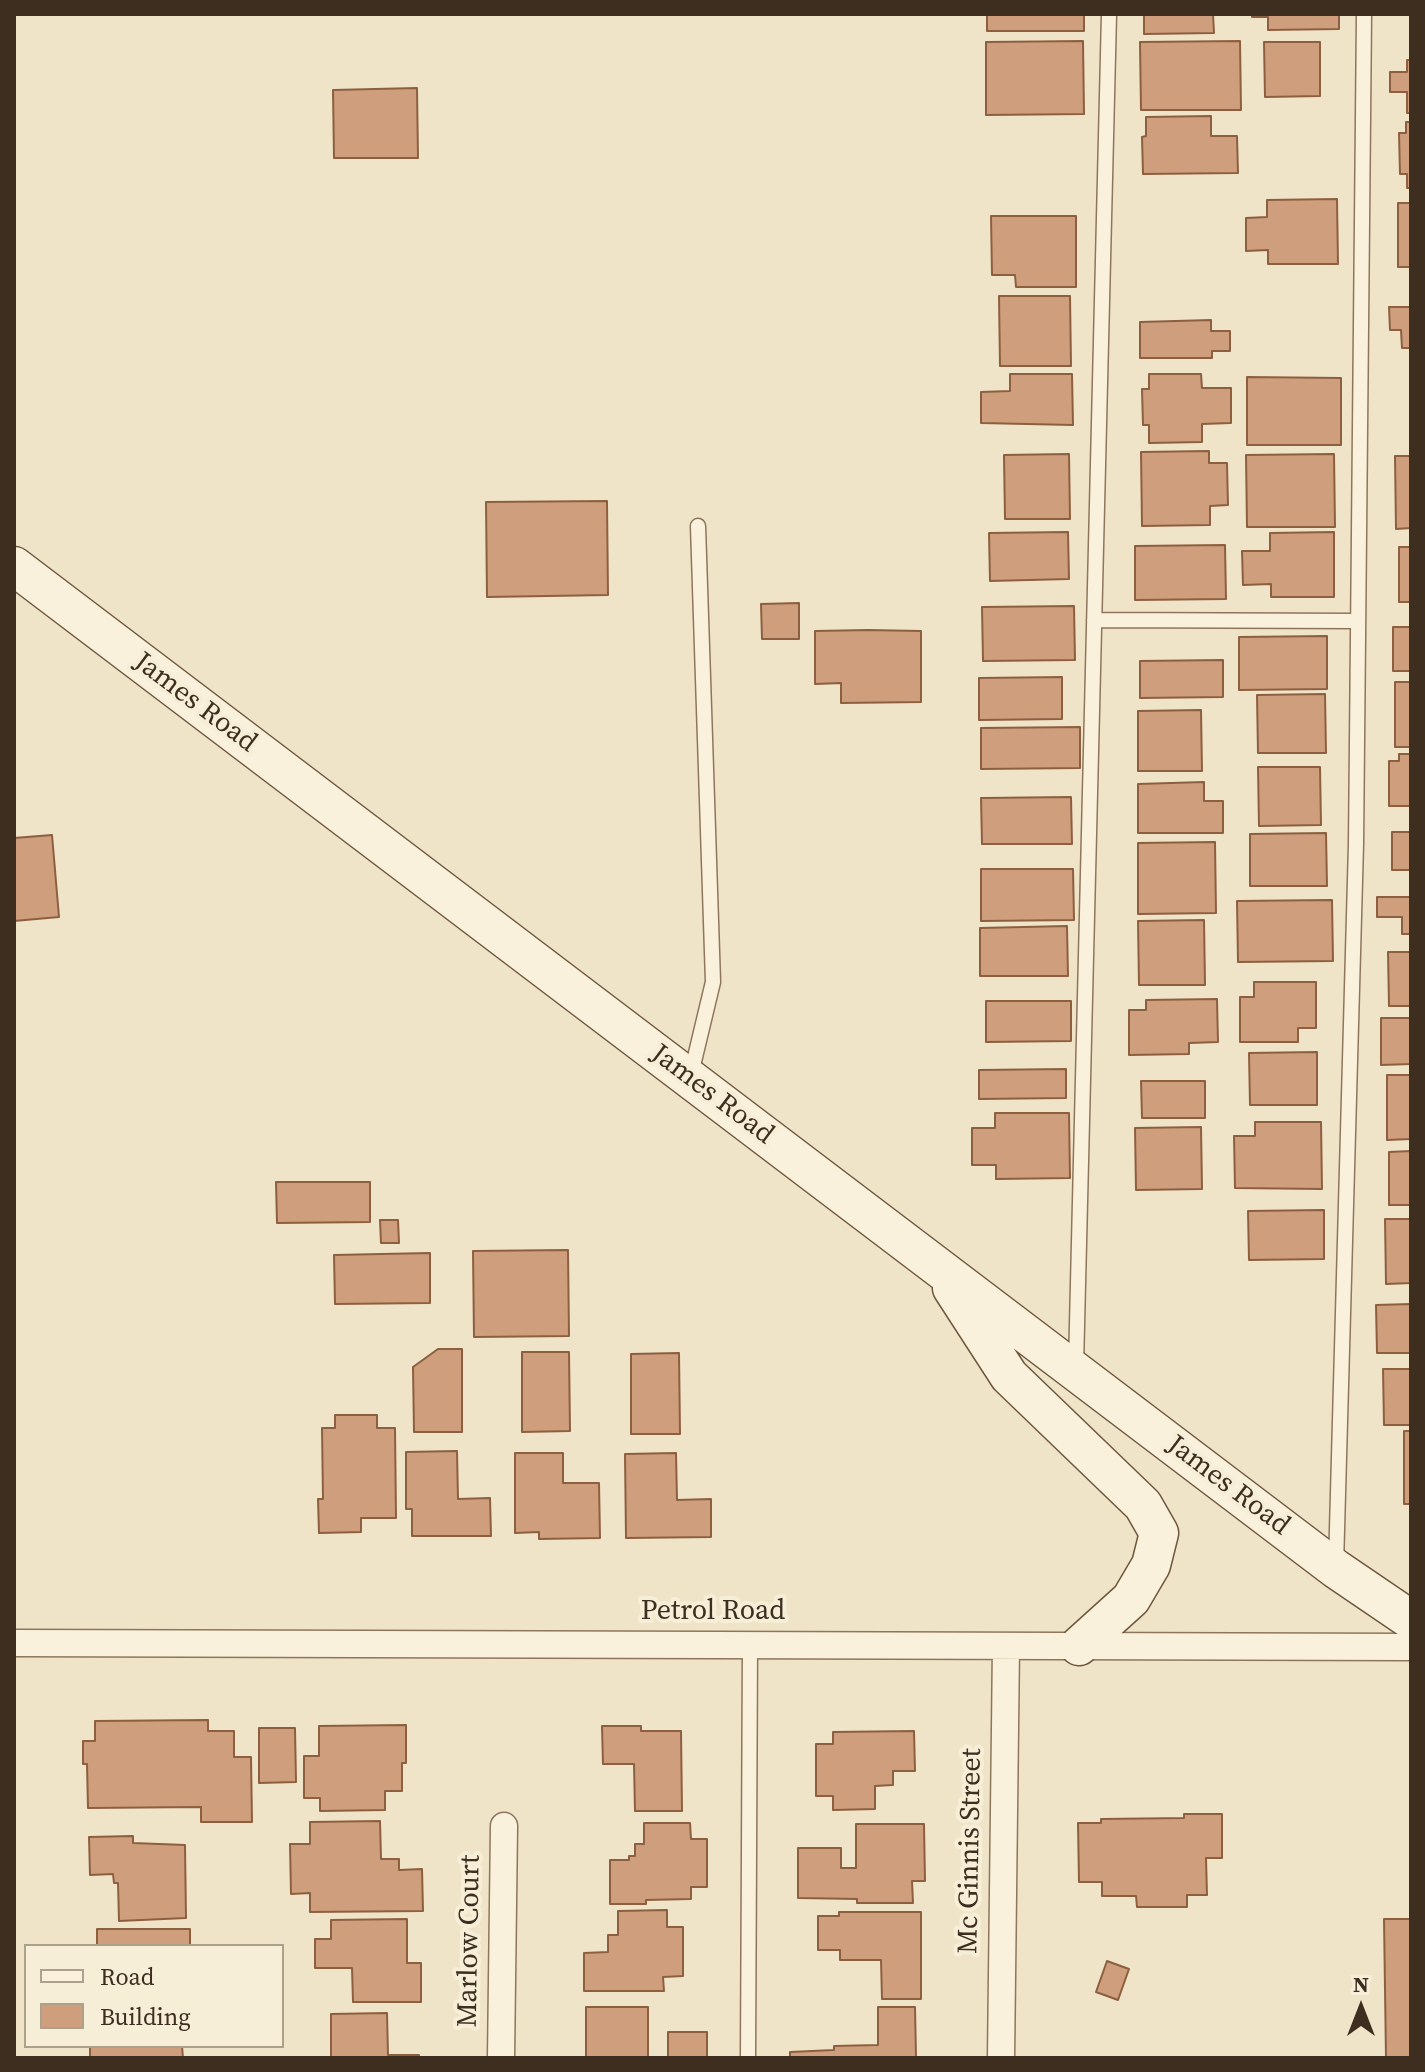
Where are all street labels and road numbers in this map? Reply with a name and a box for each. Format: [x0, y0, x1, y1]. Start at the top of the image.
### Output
street label: James Road [127, 646, 263, 760]
street label: James Road [644, 1038, 780, 1152]
street label: James Road [1160, 1429, 1296, 1543]
street label: Petrol Road [641, 1595, 785, 1629]
street label: Mc Ginnis Street [952, 1748, 990, 1954]
street label: Marlow Court [452, 1854, 488, 2028]

